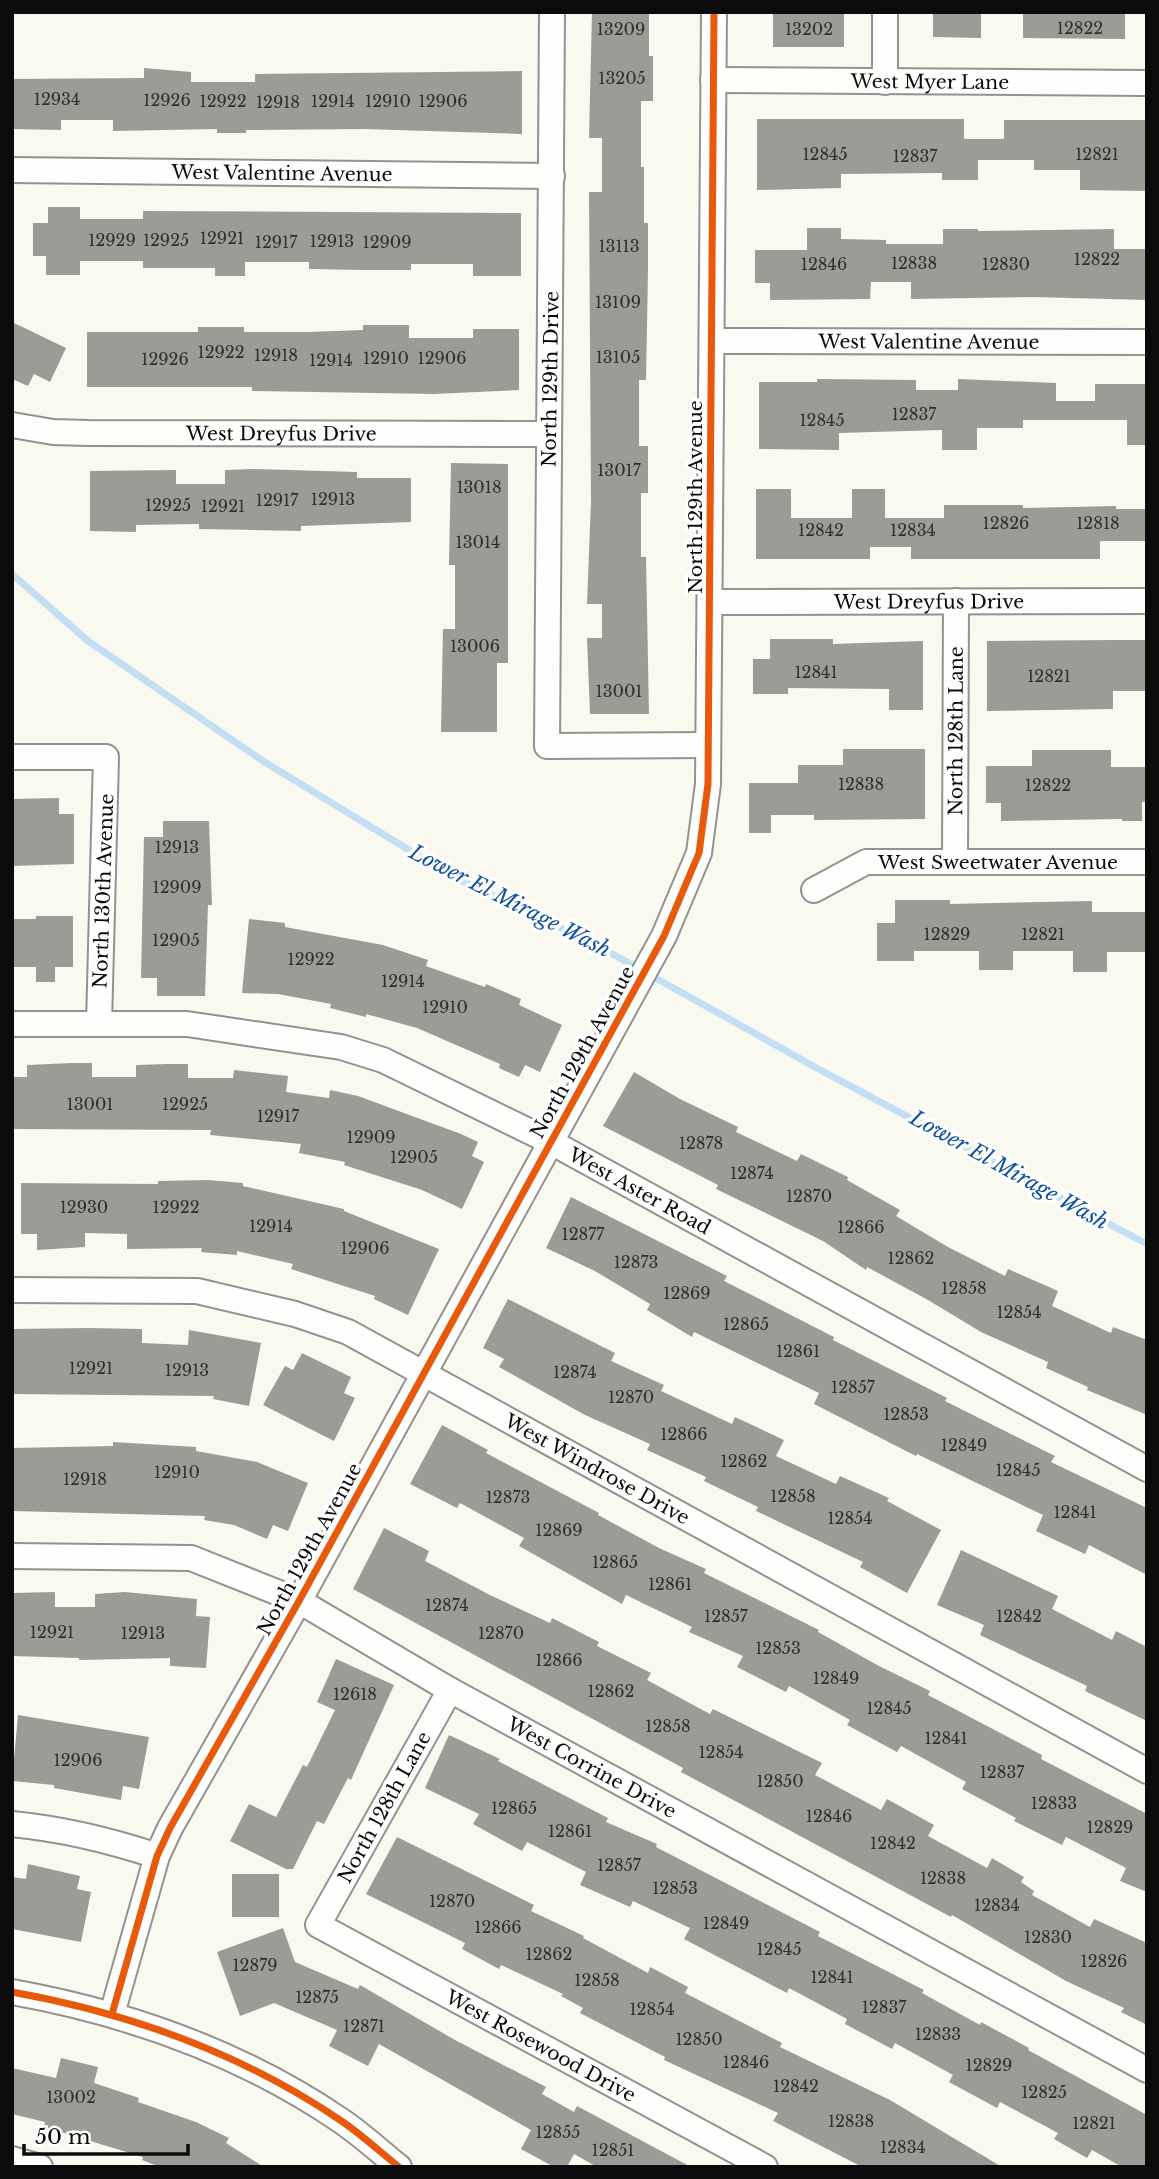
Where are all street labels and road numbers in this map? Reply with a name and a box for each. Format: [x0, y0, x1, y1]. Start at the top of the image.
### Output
street label: West Myer Lane [850, 70, 1009, 94]
street label: West Valentine Avenue [170, 161, 393, 186]
street label: North 129th Drive [537, 291, 564, 467]
street label: West Valentine Avenue [818, 330, 1039, 354]
street label: North 129th Avenue [684, 400, 707, 594]
street label: West Dreyfus Drive [185, 422, 377, 446]
street label: West Dreyfus Drive [833, 590, 1024, 614]
street label: North 128th Lane [944, 646, 968, 816]
street label: North 130th Avenue [89, 793, 118, 989]
street label: West Sweetwater Avenue [877, 851, 1118, 874]
street label: North 129th Avenue [525, 962, 639, 1142]
street label: West Aster Road [564, 1143, 715, 1239]
street label: West Windrose Drive [500, 1409, 693, 1529]
street label: North 129th Avenue [252, 1459, 366, 1639]
street label: West Corrine Drive [502, 1712, 680, 1823]
street label: North 128th Lane [333, 1728, 436, 1887]
street label: West Rosewood Drive [441, 1985, 640, 2107]

